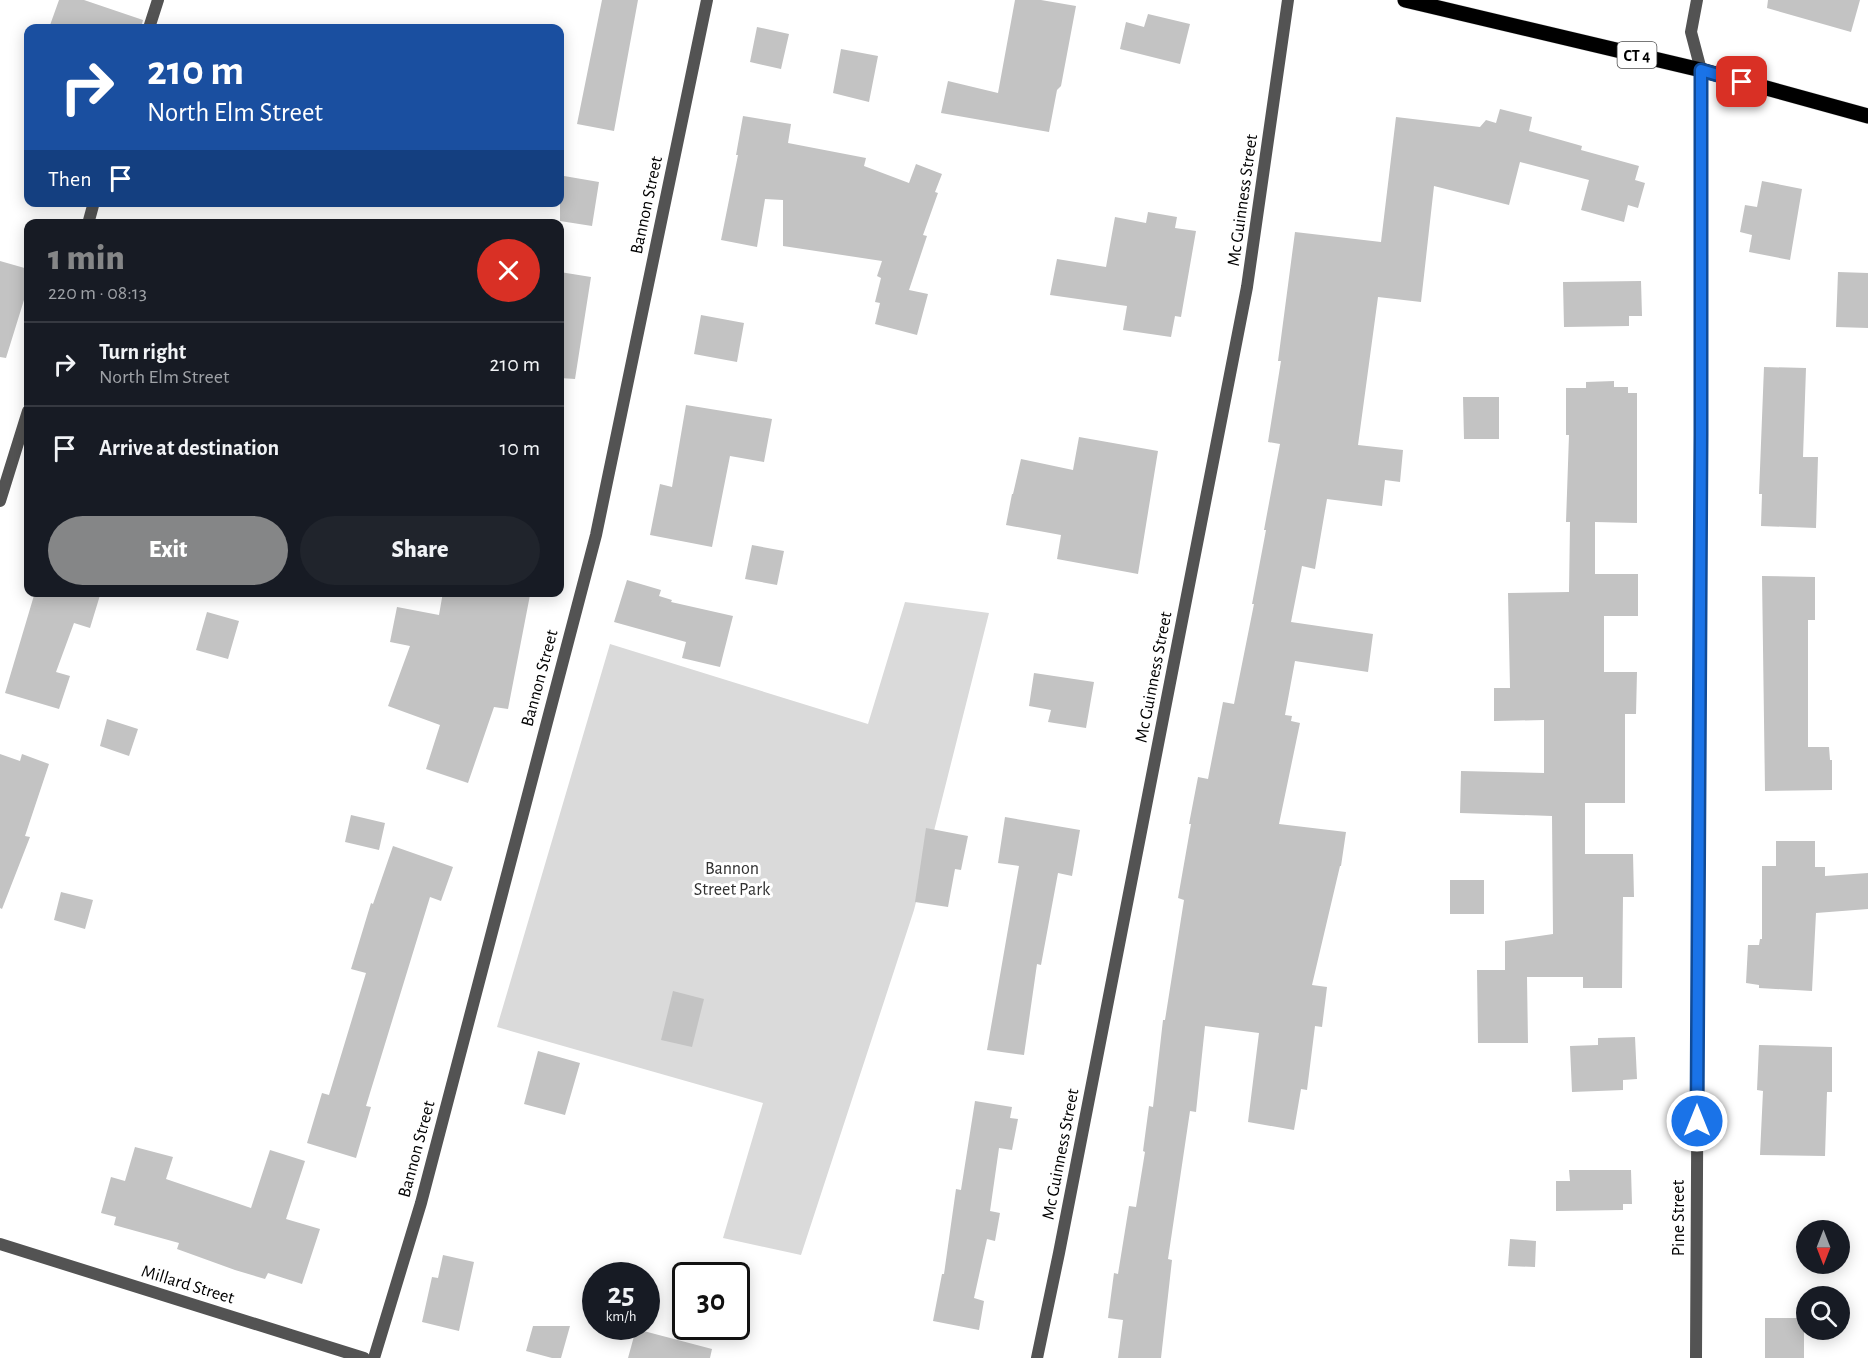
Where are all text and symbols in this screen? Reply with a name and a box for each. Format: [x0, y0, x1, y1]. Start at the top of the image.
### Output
road number: CT 4 [1618, 42, 1656, 68]
icon: right [48, 48, 126, 126]
text: 210 m [147, 50, 244, 92]
pin [1716, 56, 1767, 107]
icon: arrive [1725, 65, 1758, 98]
text: North Elm Street [147, 99, 323, 126]
street label: Mc Guinness Street [1225, 133, 1261, 267]
street label: Bannon Street [628, 154, 666, 256]
icon: arrive [104, 162, 137, 195]
text: Then [48, 168, 92, 190]
button: close [477, 239, 540, 302]
text: 1 min [48, 240, 125, 276]
text: 220 m · 08:13 [48, 283, 147, 303]
text: Turn right [99, 341, 186, 363]
icon: right [48, 348, 81, 381]
text: 210 m [490, 353, 540, 375]
text: North Elm Street [99, 367, 229, 387]
icon: arrive [48, 432, 81, 465]
text: Arrive at destination [99, 437, 279, 459]
text: 10 m [500, 437, 540, 459]
button: Exit [48, 516, 288, 585]
button: Share [300, 516, 540, 585]
street label: Mc Guinness Street [1132, 610, 1176, 744]
street label: Bannon Street [518, 628, 562, 729]
park label: Bannon Street Park [694, 860, 771, 899]
street label: Mc Guinness Street [1039, 1087, 1083, 1221]
position arrow [1665, 1089, 1729, 1153]
street label: Bannon Street [395, 1099, 439, 1200]
street label: Pine Street [1670, 1179, 1688, 1256]
north arrow [1796, 1220, 1850, 1274]
map controls [1796, 1220, 1850, 1340]
street label: Millard Street [139, 1262, 237, 1308]
speed limit sign: 30 [672, 1262, 750, 1340]
text: 25 [607, 1279, 635, 1309]
button: search [1796, 1286, 1850, 1340]
text: km/h [606, 1309, 636, 1324]

